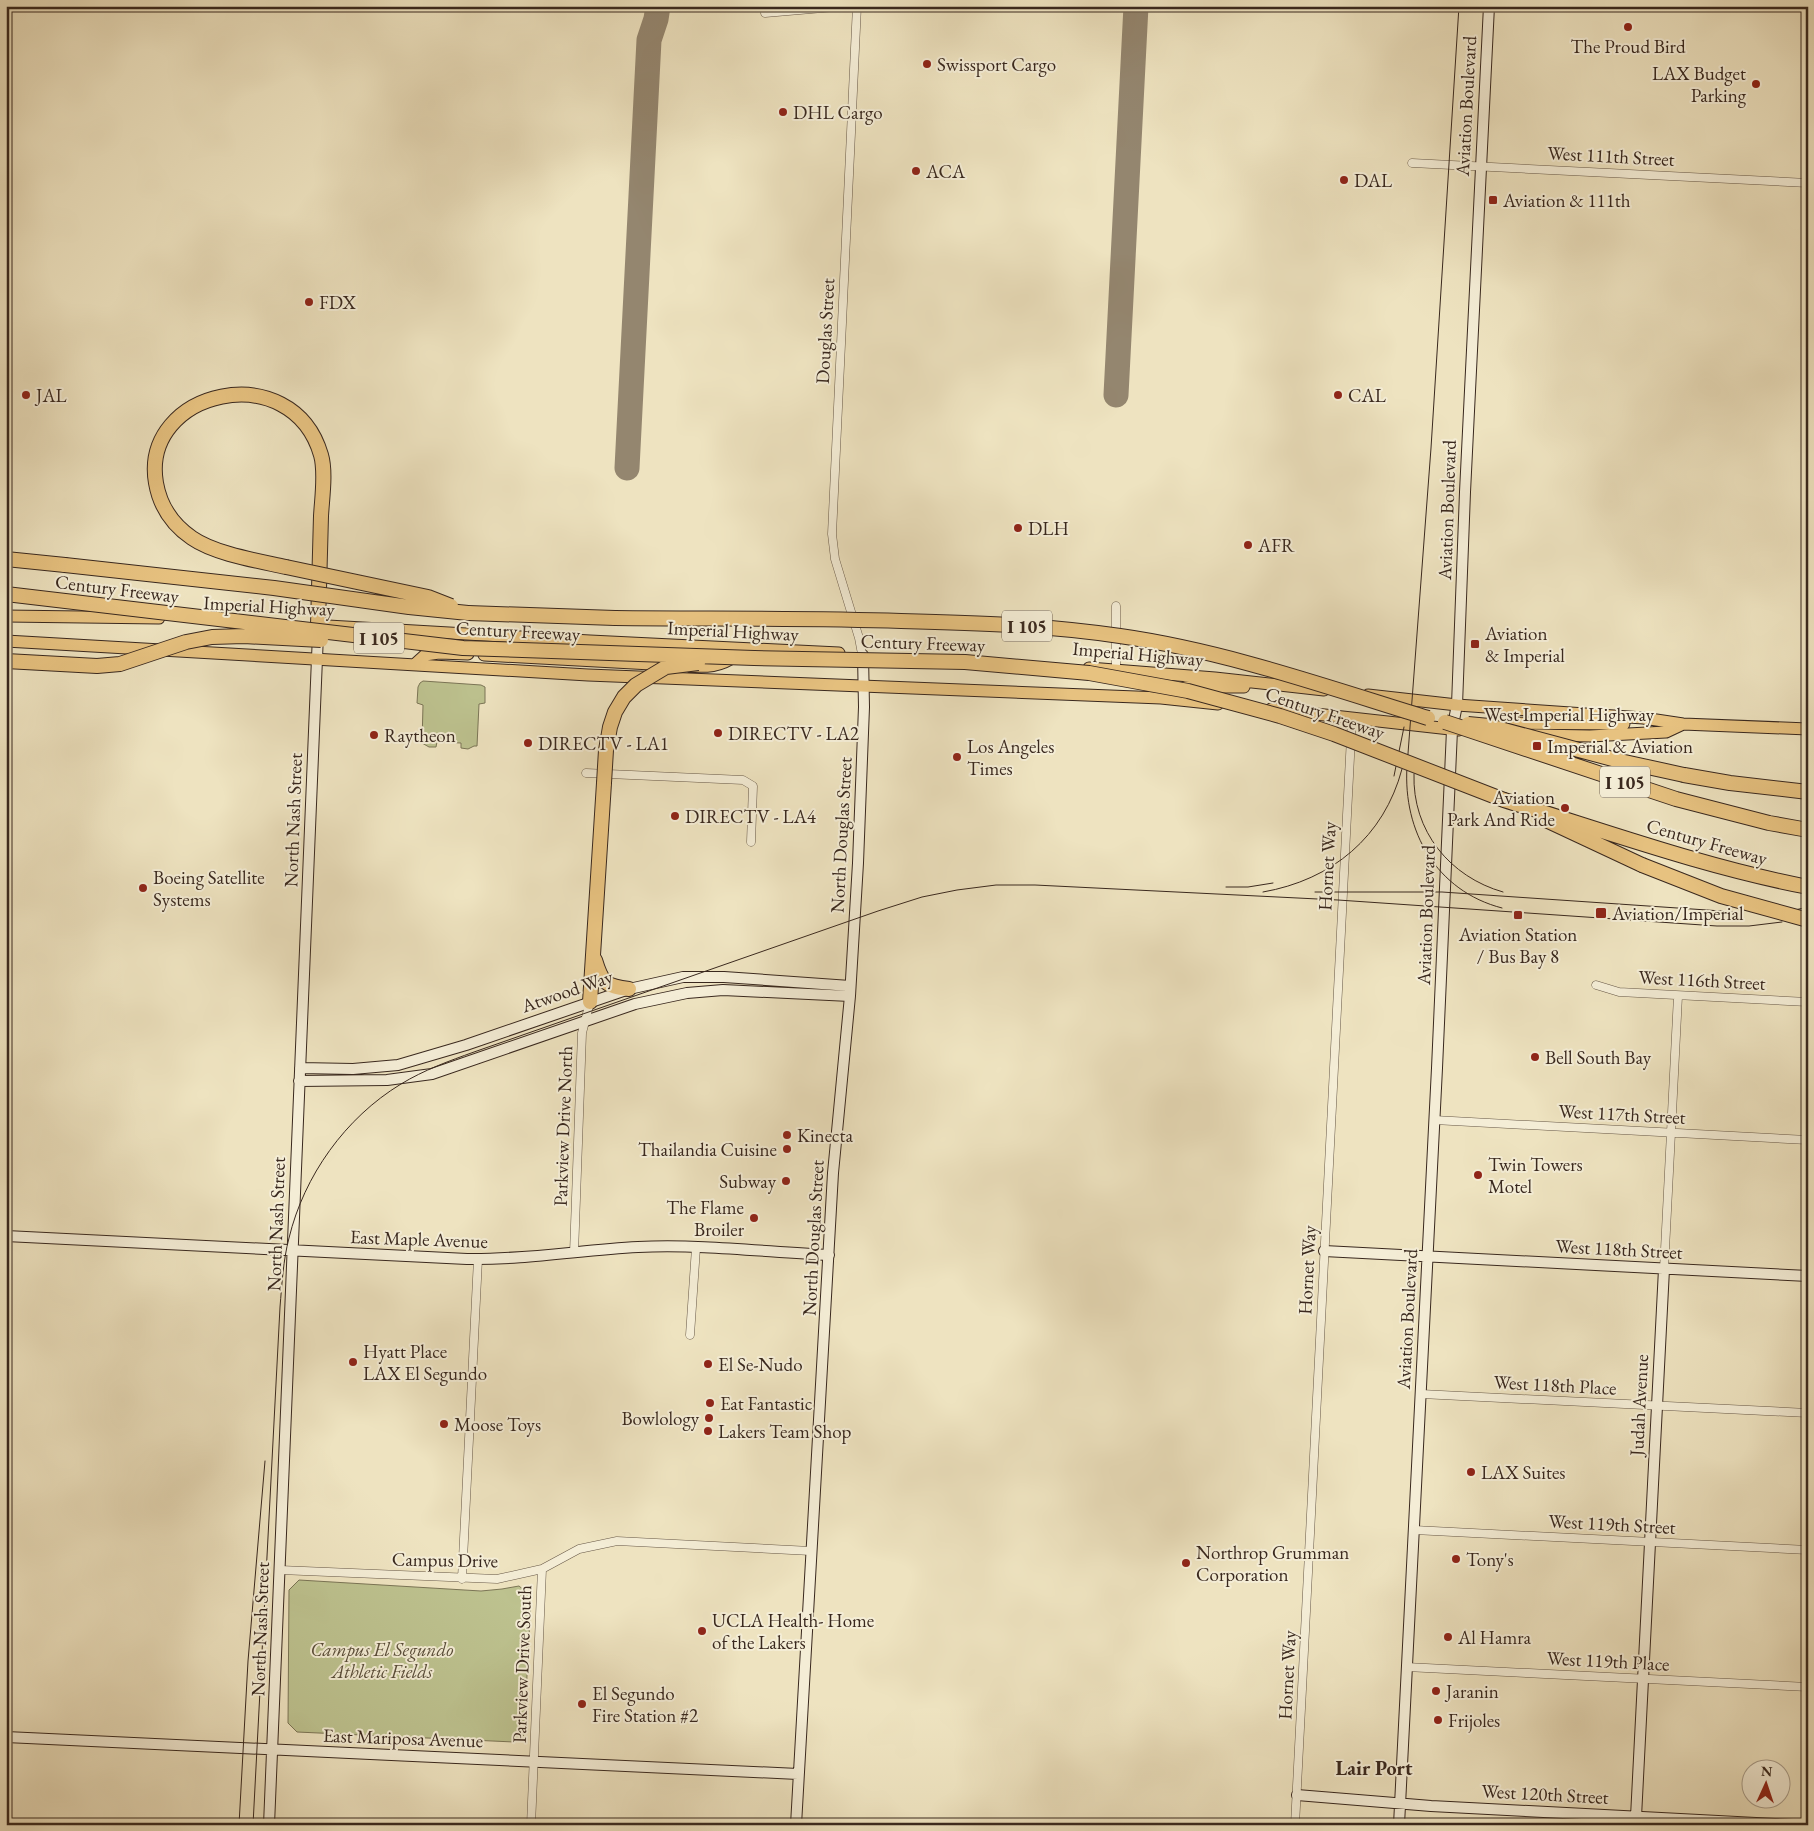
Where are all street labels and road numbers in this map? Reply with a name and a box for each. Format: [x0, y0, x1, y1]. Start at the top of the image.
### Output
street label: Aviation Boulevard [1450, 35, 1482, 178]
street label: West 111th Street [1547, 140, 1675, 172]
street label: Douglas Street [810, 277, 840, 385]
street label: Aviation Boulevard [1432, 439, 1462, 582]
street label: Century Freeway [54, 569, 181, 609]
street label: Imperial Highway [203, 590, 336, 622]
road number: I 105 [1002, 610, 1052, 642]
street label: Century Freeway [455, 615, 582, 647]
street label: Imperial Highway [667, 615, 800, 647]
road number: I 105 [354, 622, 404, 654]
street label: Century Freeway [860, 628, 986, 658]
street label: Imperial Highway [1071, 636, 1205, 672]
street label: Century Freeway [1262, 681, 1389, 745]
street label: West Imperial Highway [1484, 702, 1655, 727]
street label: North Nash Street [278, 752, 308, 888]
street label: North Douglas Street [824, 756, 858, 914]
road number: I 105 [1600, 766, 1650, 798]
street label: Century Freeway [1644, 813, 1771, 871]
street label: Hornet Way [1312, 820, 1342, 911]
street label: Aviation Boulevard [1411, 844, 1441, 987]
street label: Atwood Way [517, 963, 617, 1019]
street label: West 116th Street [1638, 964, 1766, 996]
street label: Parkview Drive North [548, 1045, 578, 1207]
street label: West 117th Street [1558, 1098, 1686, 1130]
street label: North Nash Street [261, 1156, 291, 1292]
street label: North Douglas Street [796, 1159, 830, 1317]
street label: East Maple Avenue [350, 1224, 488, 1254]
street label: Hornet Way [1292, 1224, 1322, 1315]
street label: West 118th Street [1555, 1233, 1683, 1265]
street label: Aviation Boulevard [1391, 1248, 1423, 1391]
street label: Judah Avenue [1624, 1354, 1654, 1458]
street label: West 118th Place [1493, 1369, 1617, 1401]
street label: West 119th Street [1548, 1508, 1676, 1540]
street label: Campus Drive [392, 1547, 498, 1573]
street label: North Nash Street [245, 1561, 275, 1697]
street label: Parkview Drive South [507, 1584, 537, 1743]
street label: Hornet Way [1272, 1629, 1302, 1720]
street label: West 119th Place [1546, 1645, 1670, 1677]
street label: East Mariposa Avenue [322, 1723, 484, 1753]
street label: West 120th Street [1481, 1778, 1609, 1810]

